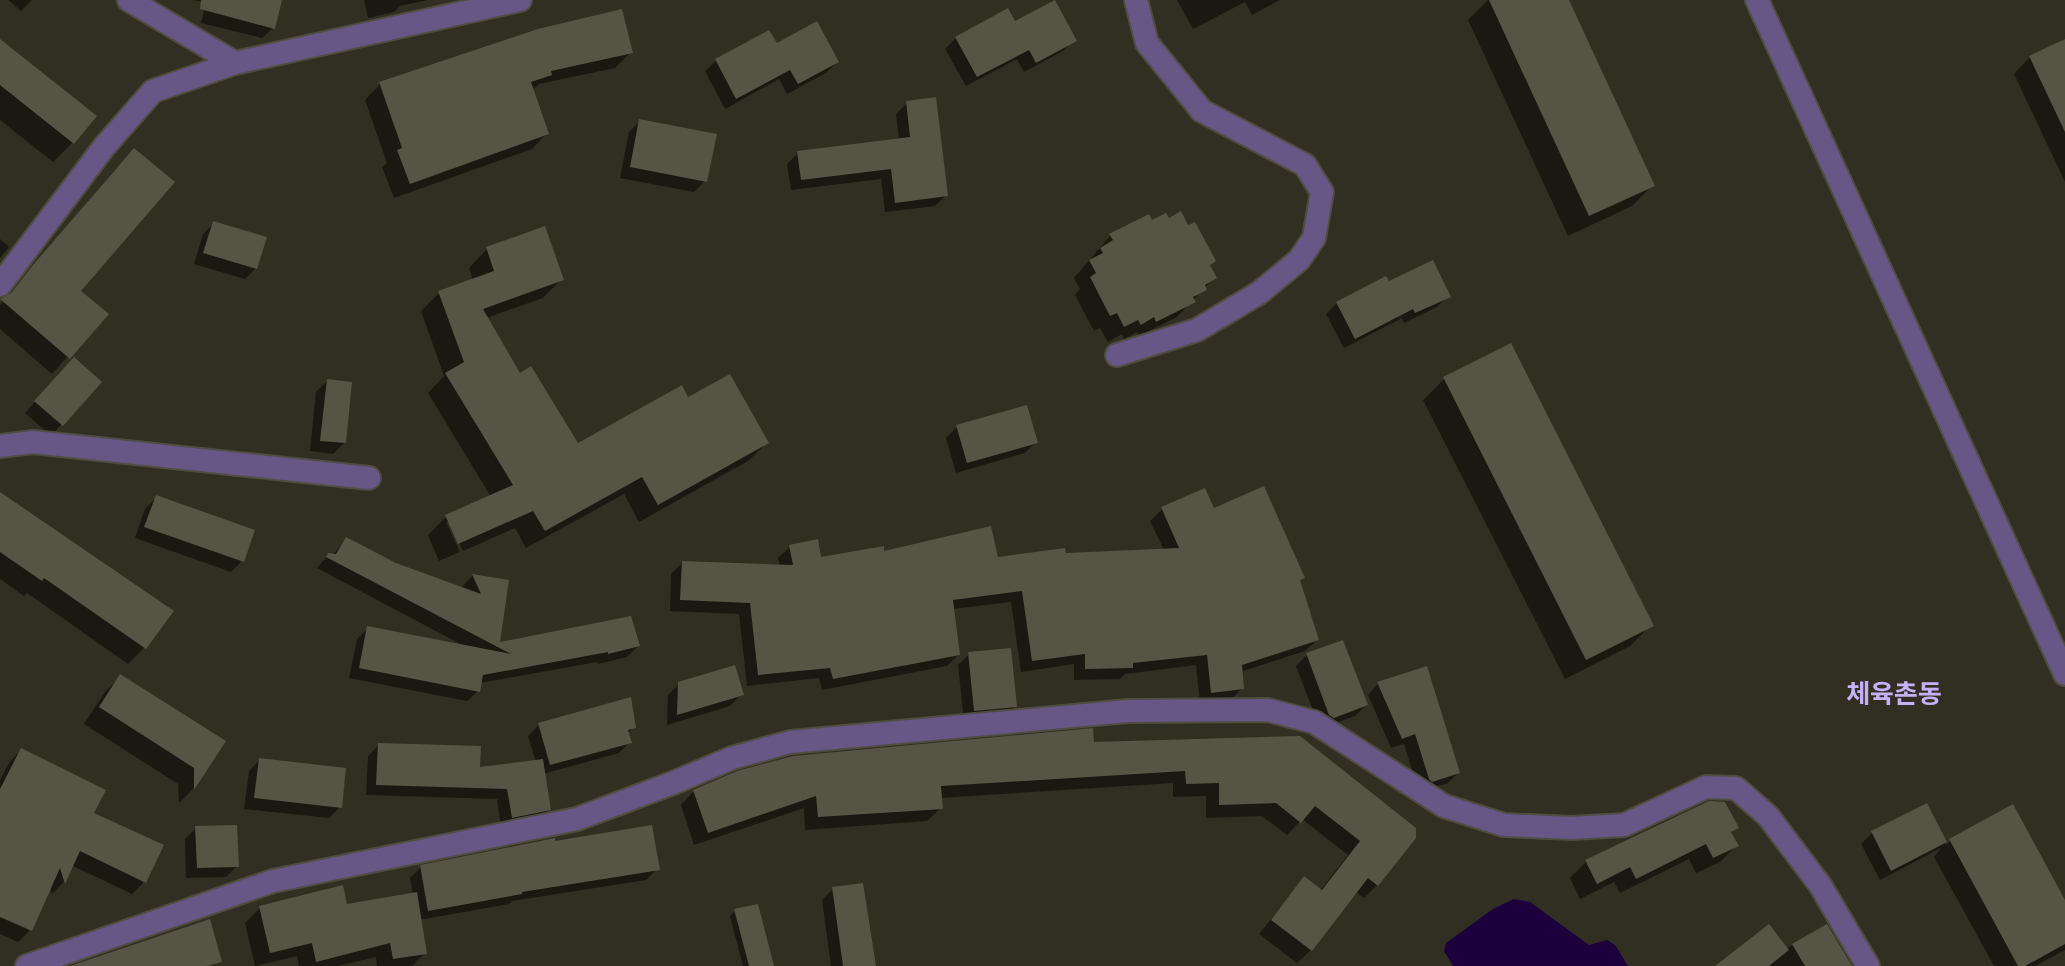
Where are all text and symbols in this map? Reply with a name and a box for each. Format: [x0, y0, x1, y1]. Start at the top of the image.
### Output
district label: 체육촌동 [1846, 675, 1942, 711]

